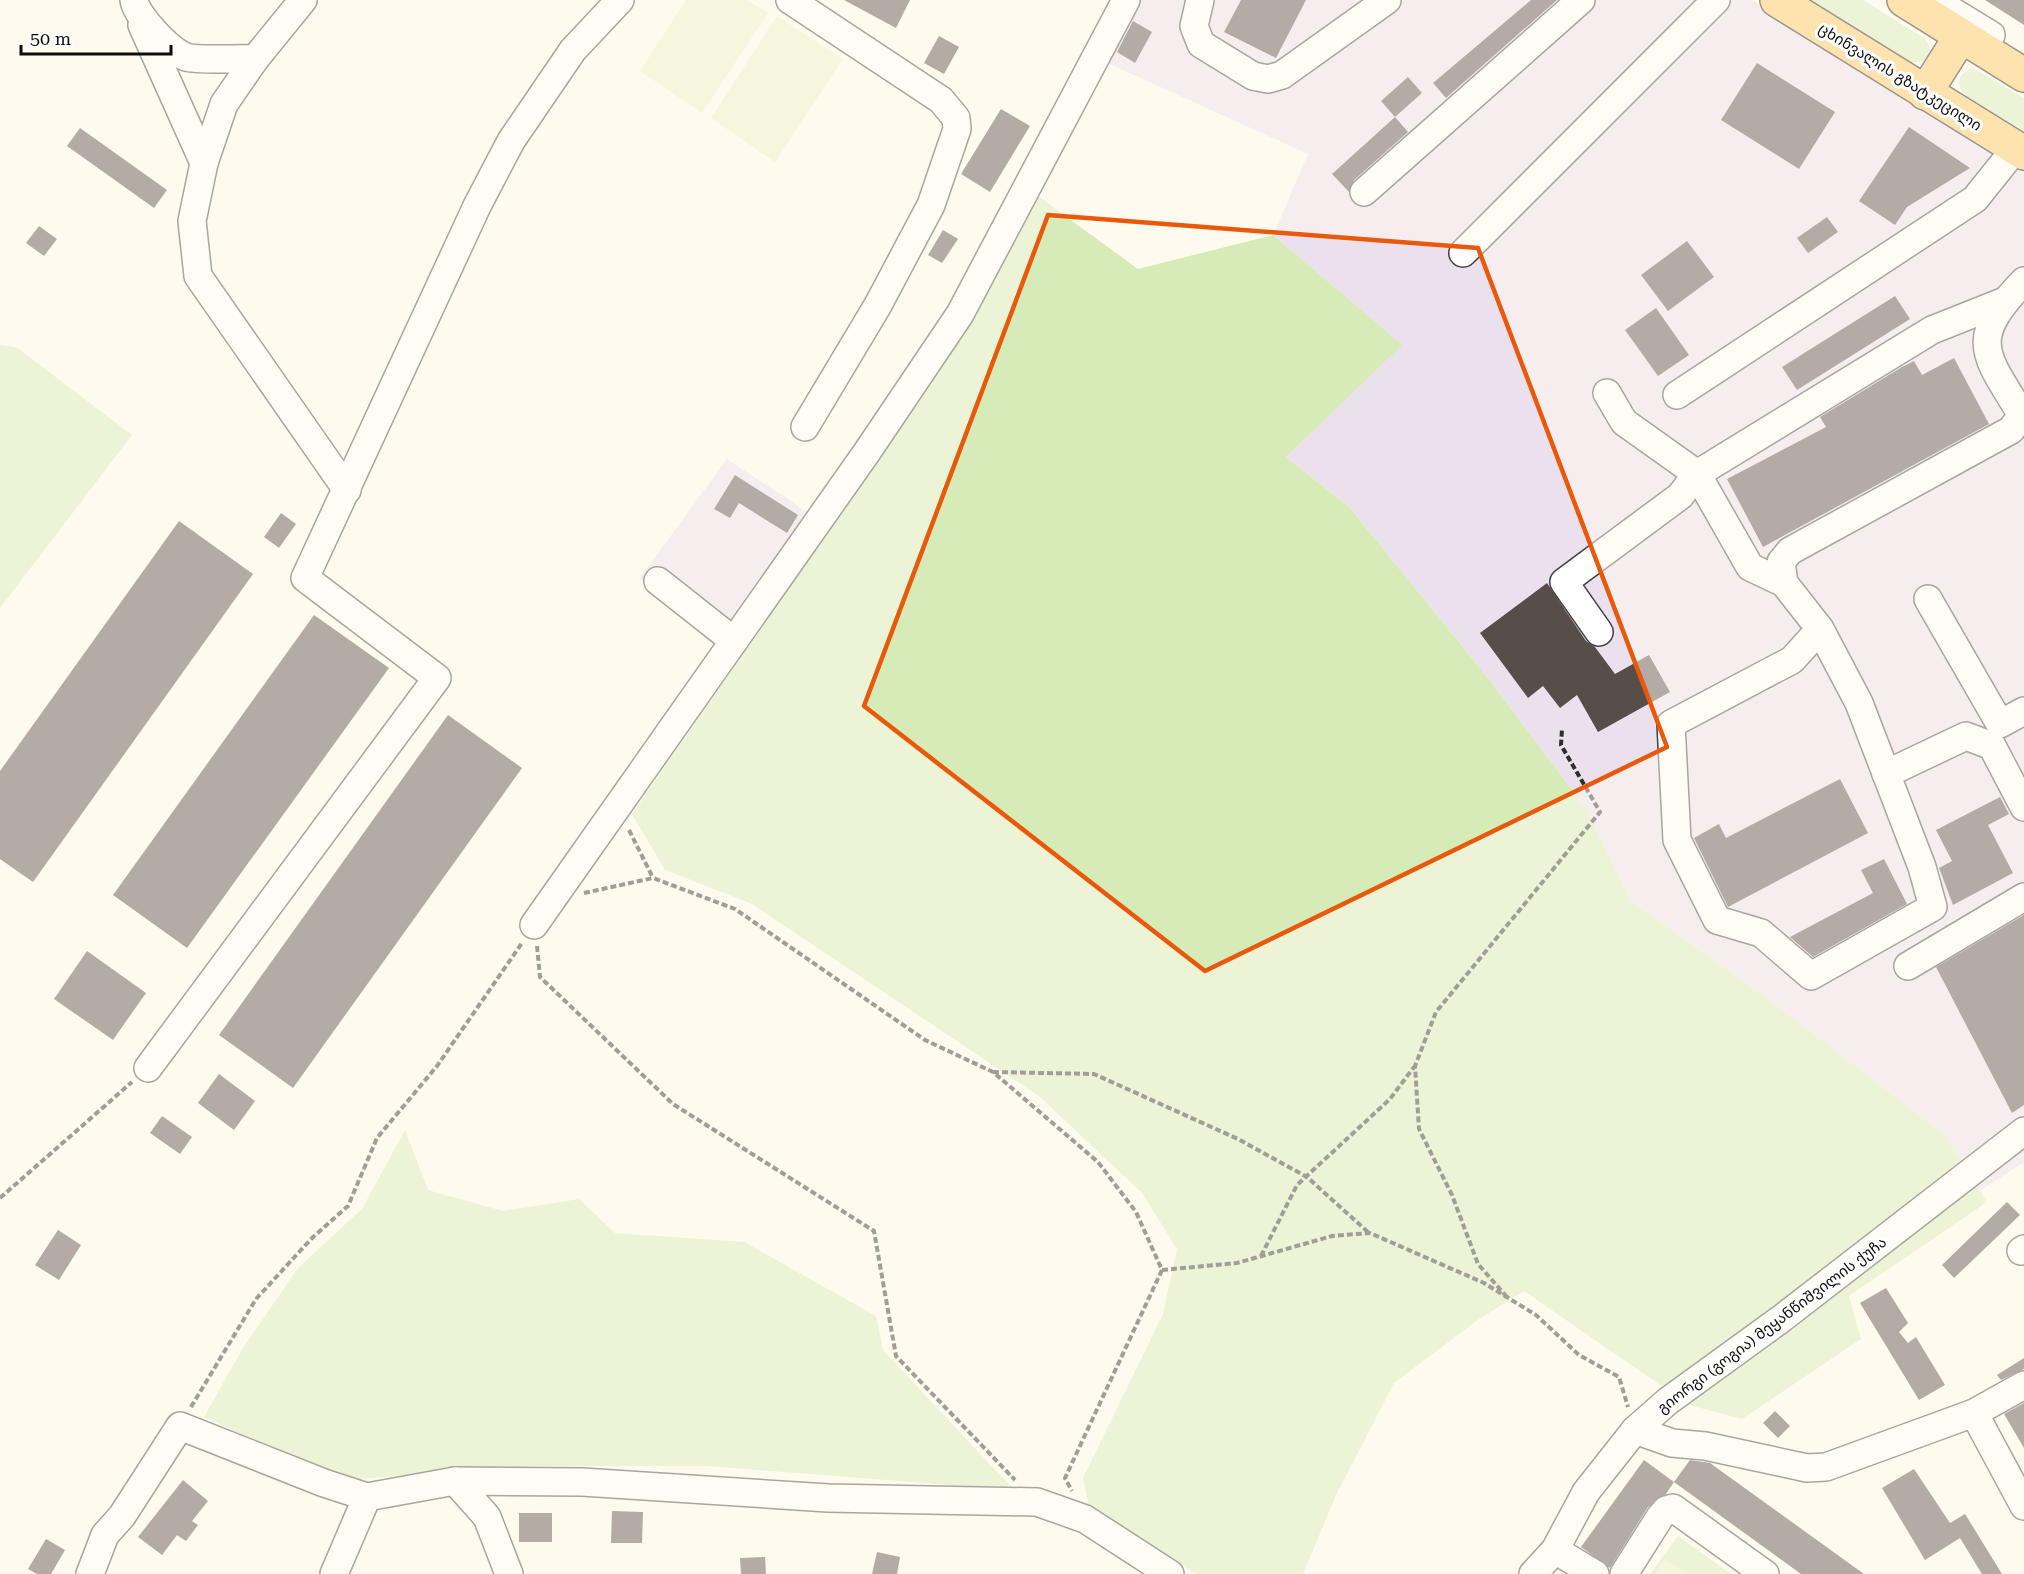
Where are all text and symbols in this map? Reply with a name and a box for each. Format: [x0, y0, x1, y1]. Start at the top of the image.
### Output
scale bar [21, 18, 171, 56]
street label: ცხინვალის გზატკეცილი [1815, 19, 1985, 135]
text: 50 m [30, 28, 71, 49]
street label: გიორგი (გოგია) მეყანწიშვილის ქუჩა [1654, 1233, 1890, 1417]

